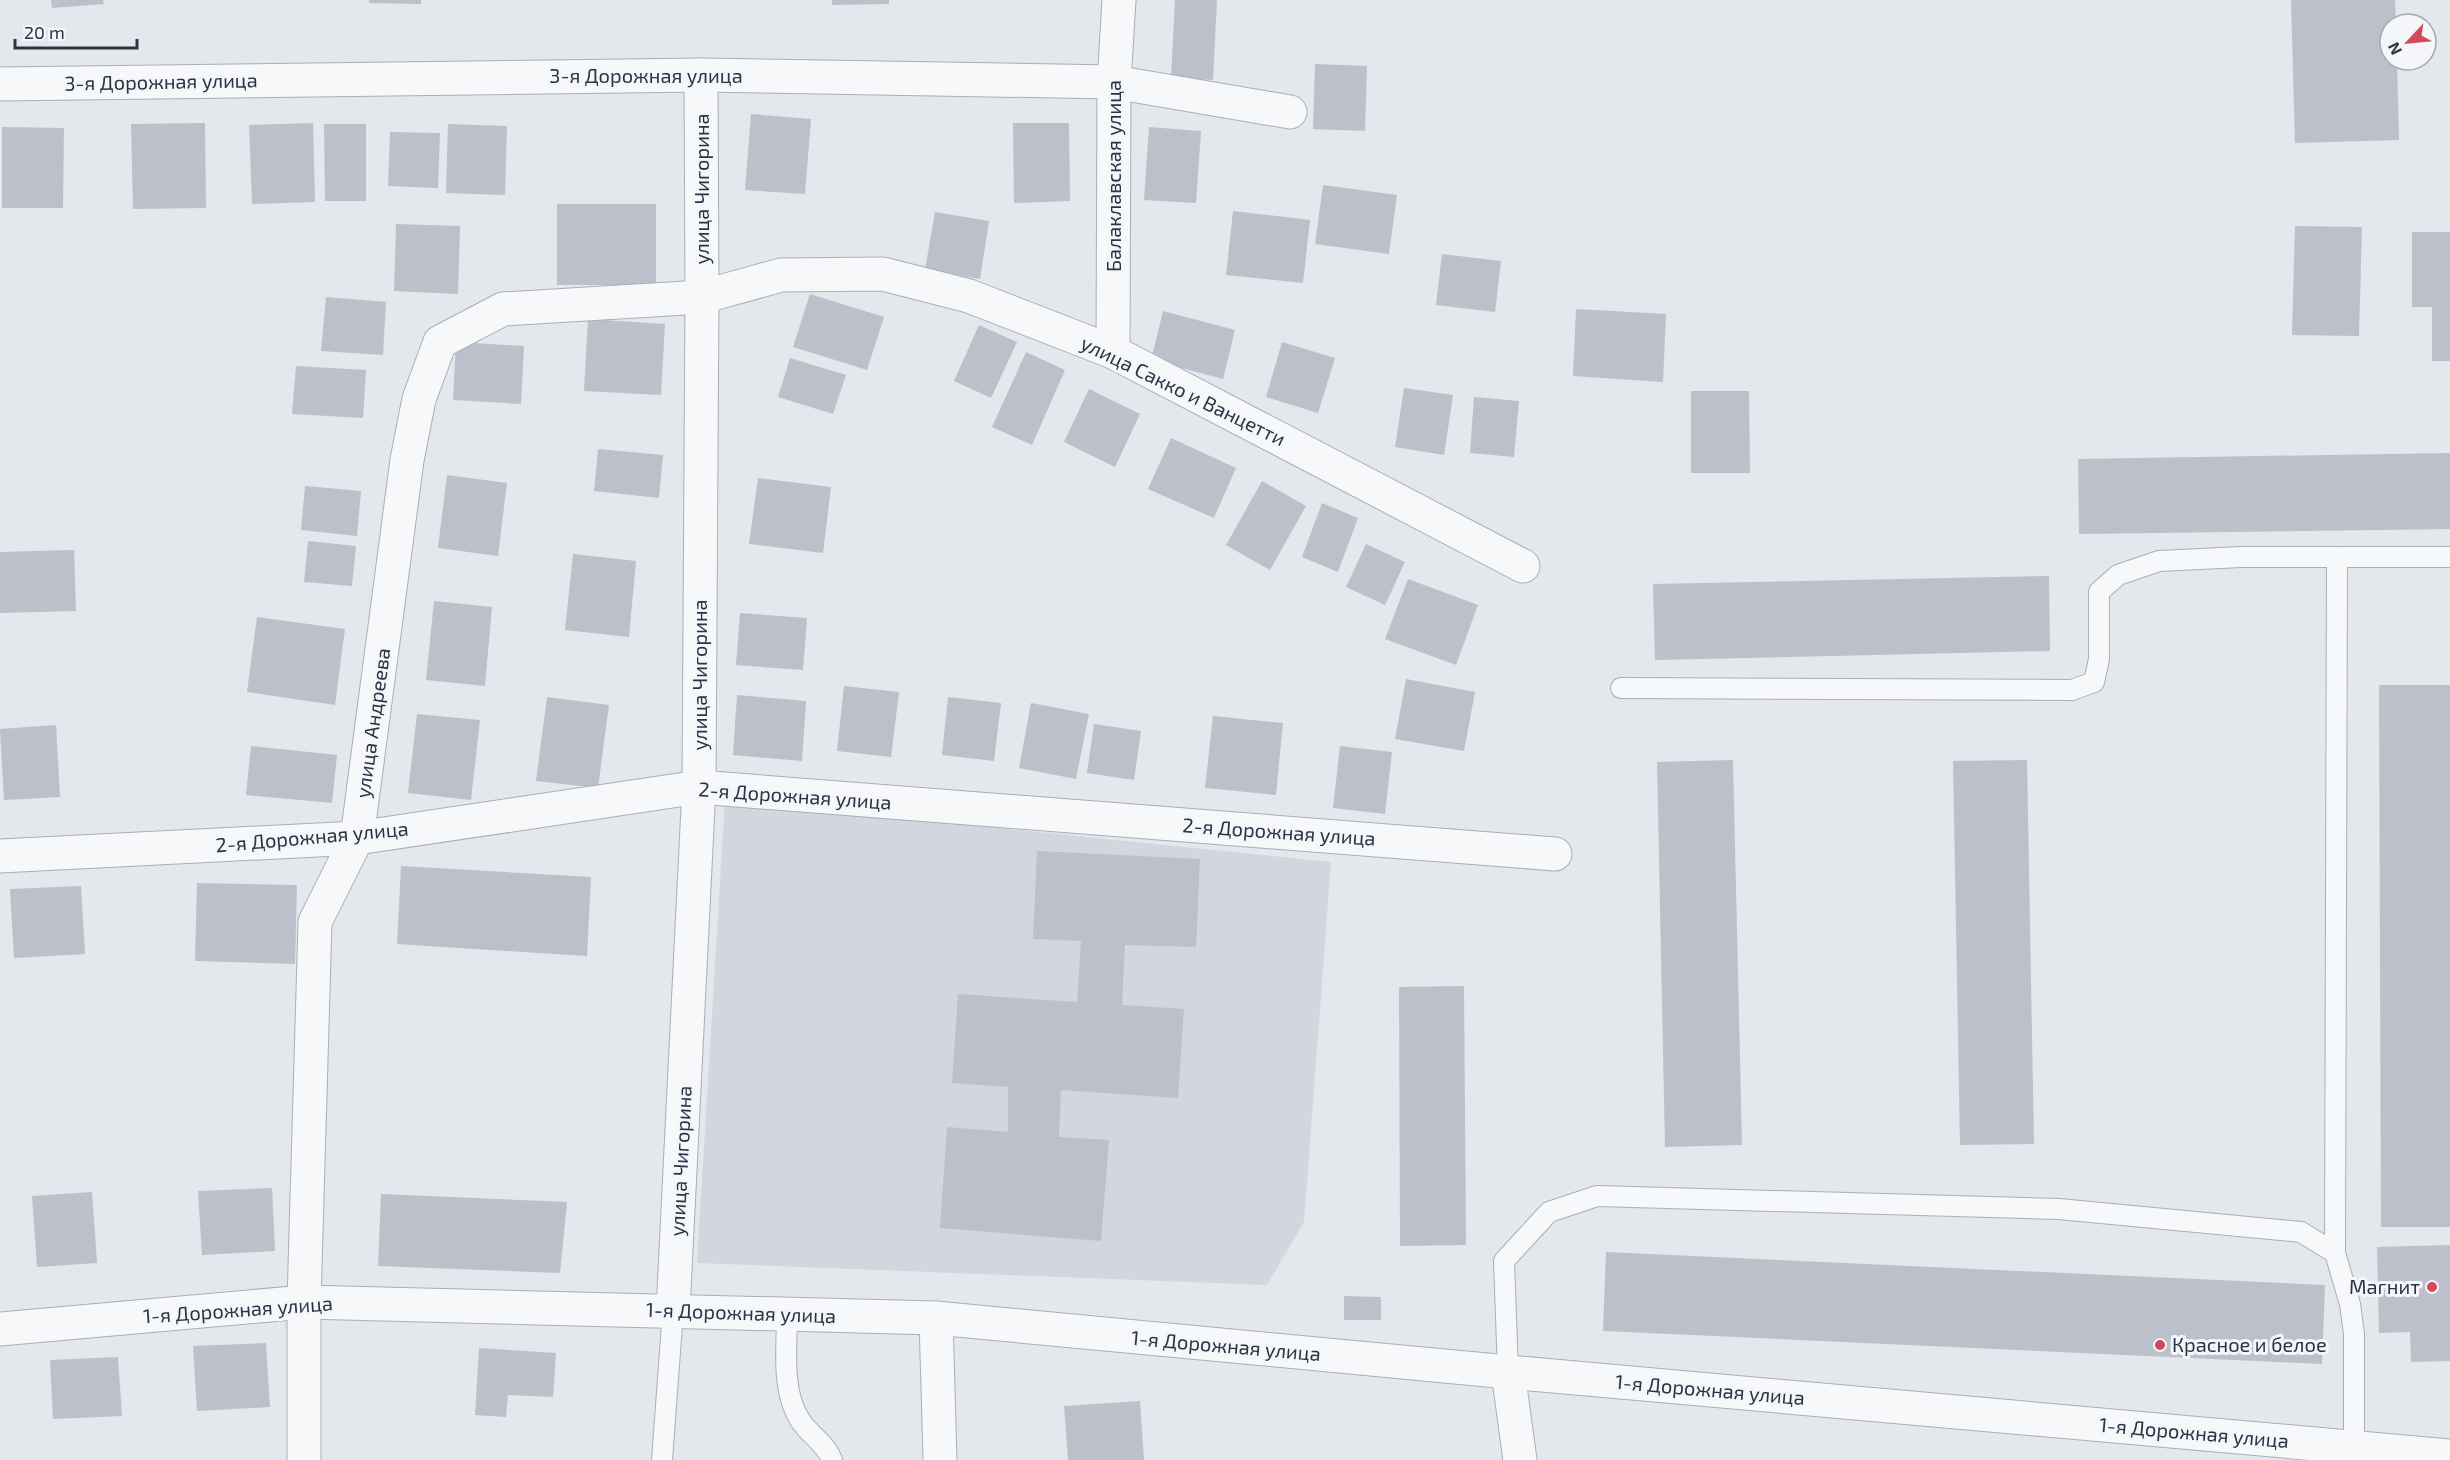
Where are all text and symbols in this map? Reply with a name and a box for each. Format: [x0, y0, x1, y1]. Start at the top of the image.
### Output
scale bar [15, 12, 136, 50]
north arrow [2378, 12, 2438, 72]
text: 20 m [24, 21, 65, 43]
text: N [2383, 39, 2405, 58]
street label: 3-я Дорожная улица [549, 63, 743, 88]
street label: 3-я Дорожная улица [64, 67, 258, 96]
street label: Балаклавская улица [1101, 80, 1126, 272]
street label: улица Чигорина [689, 113, 714, 265]
street label: улица Сакко и Ванцетти [1077, 330, 1290, 451]
street label: улица Чигорина [687, 599, 712, 751]
street label: улица Андреева [350, 646, 395, 800]
street label: 2-я Дорожная улица [698, 776, 892, 815]
street label: 2-я Дорожная улица [1182, 812, 1376, 851]
street label: 2-я Дорожная улица [214, 816, 409, 857]
street label: улица Чигорина [664, 1085, 697, 1237]
place label: Магнит [2349, 1274, 2420, 1298]
marker: Магнит [2425, 1280, 2439, 1294]
street label: 1-я Дорожная улица [142, 1290, 334, 1329]
street label: 1-я Дорожная улица [646, 1297, 836, 1328]
street label: 1-я Дорожная улица [1130, 1325, 1322, 1366]
place label: Красное и белое [2172, 1332, 2327, 1356]
marker: Красное и белое [2153, 1338, 2167, 1352]
street label: 1-я Дорожная улица [1614, 1369, 1806, 1410]
street label: 1-я Дорожная улица [2098, 1412, 2290, 1453]

